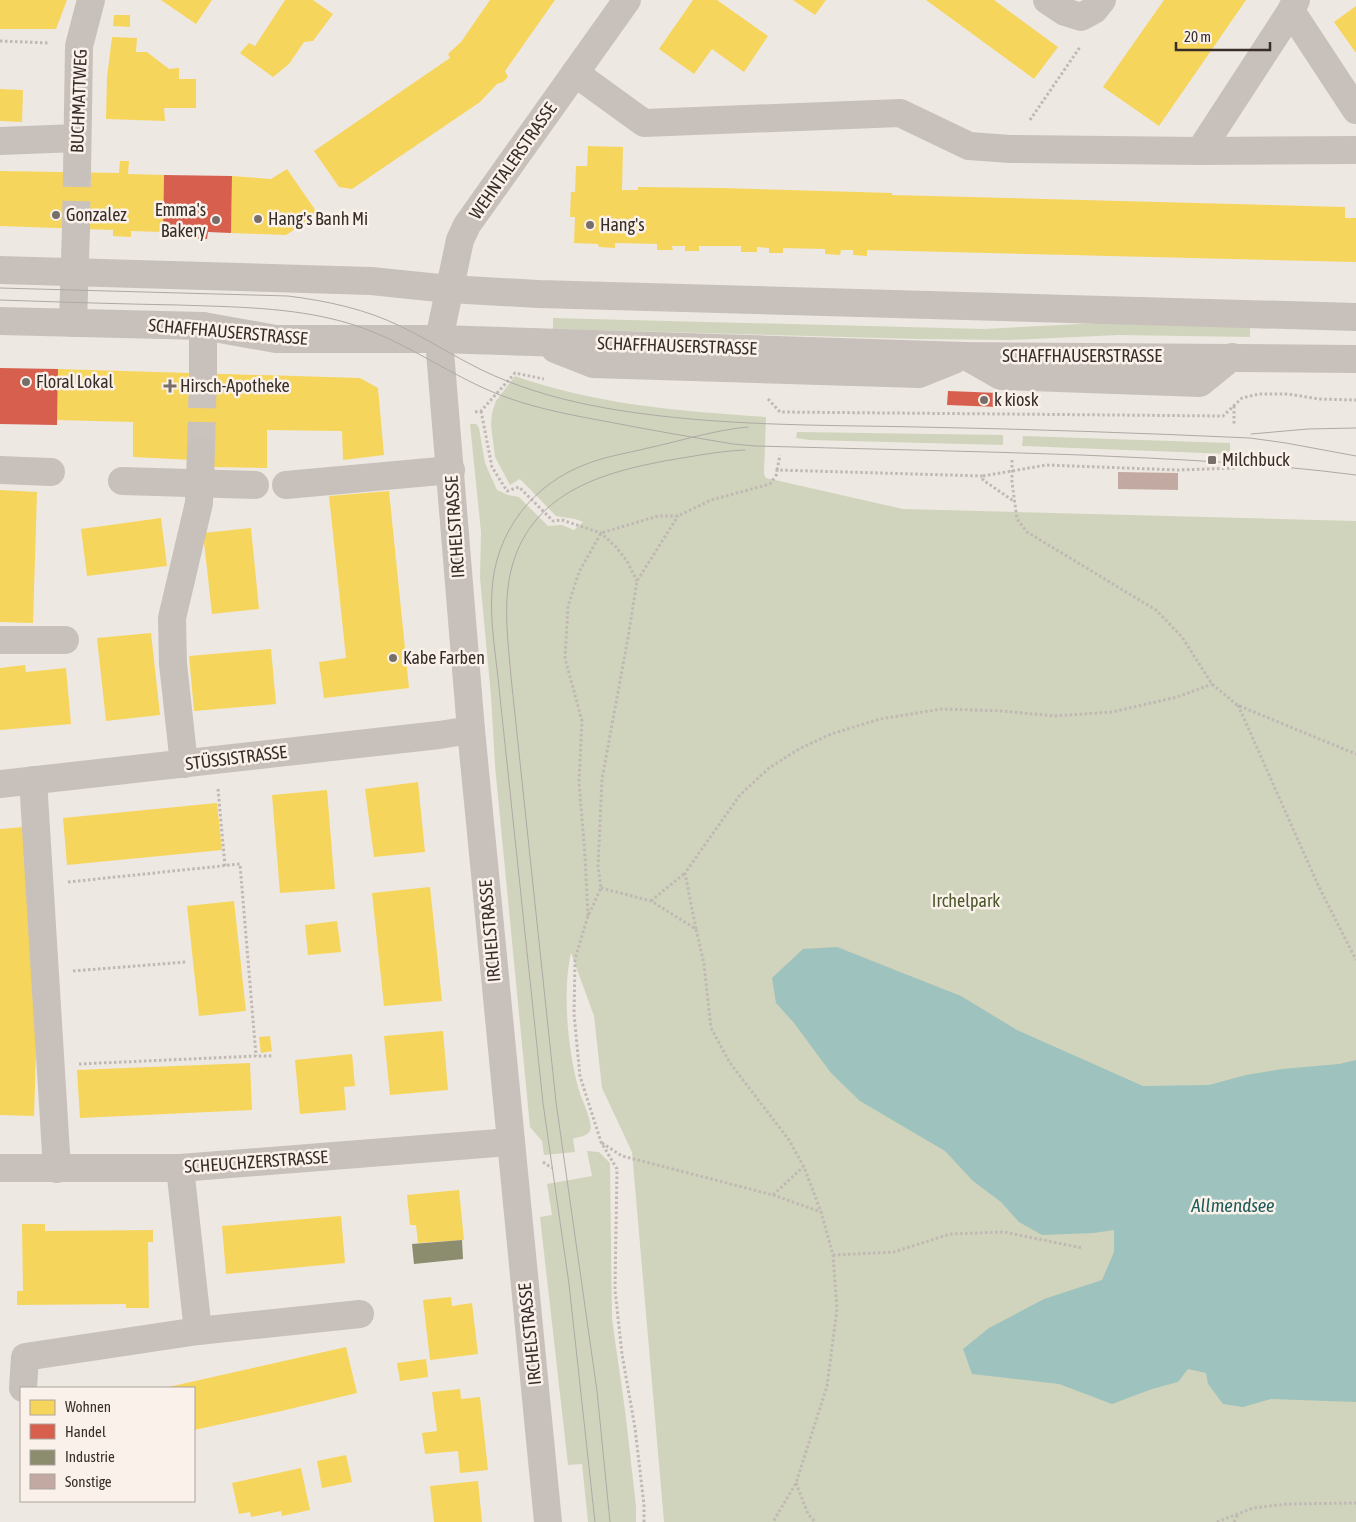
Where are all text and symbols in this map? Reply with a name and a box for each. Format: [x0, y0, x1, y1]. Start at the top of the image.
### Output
scale bar [1176, 20, 1270, 52]
text: 20 m [1184, 28, 1211, 45]
street label: BUCHMATTWEG [66, 49, 91, 153]
street label: WEHNTALERSTRASSE [465, 98, 561, 223]
place label: Emma's Bakery [155, 199, 206, 241]
place label: Gonzalez [66, 204, 127, 225]
place label: Hang's Banh Mi [268, 208, 368, 229]
marker: Gonzalez [50, 209, 62, 221]
marker: Hang's Banh Mi [252, 213, 264, 225]
marker: Emma's Bakery [210, 214, 222, 226]
place label: Hang's [600, 214, 645, 235]
marker: Hang's [584, 219, 596, 231]
street label: SCHAFFHAUSERSTRASSE [148, 314, 309, 349]
street label: SCHAFFHAUSERSTRASSE [597, 332, 757, 359]
street label: SCHAFFHAUSERSTRASSE [1002, 345, 1162, 366]
place label: Floral Lokal [36, 371, 114, 392]
place label: Hirsch-Apotheke [180, 375, 290, 396]
marker: Floral Lokal [20, 376, 32, 388]
marker: Hirsch-Apotheke [164, 380, 176, 392]
place label: k kiosk [994, 389, 1039, 410]
marker: k kiosk [978, 394, 990, 406]
place label: Milchbuck [1222, 449, 1290, 470]
marker: Milchbuck [1206, 454, 1218, 466]
street label: IRCHELSTRASSE [440, 475, 469, 579]
place label: Kabe Farben [403, 647, 485, 668]
marker: Kabe Farben [387, 652, 399, 664]
street label: STÜSSISTRASSE [184, 741, 288, 774]
street label: IRCHELSTRASSE [475, 879, 504, 983]
park label: Irchelpark [932, 890, 1000, 911]
street label: SCHEUCHZERSTRASSE [184, 1146, 329, 1177]
water label: Allmendsee [1190, 1194, 1275, 1216]
street label: IRCHELSTRASSE [514, 1282, 545, 1386]
legend [20, 1387, 195, 1502]
text: Wohnen [65, 1398, 111, 1415]
text: Handel [65, 1423, 106, 1440]
text: Industrie [65, 1448, 115, 1465]
text: Sonstige [65, 1473, 112, 1490]

